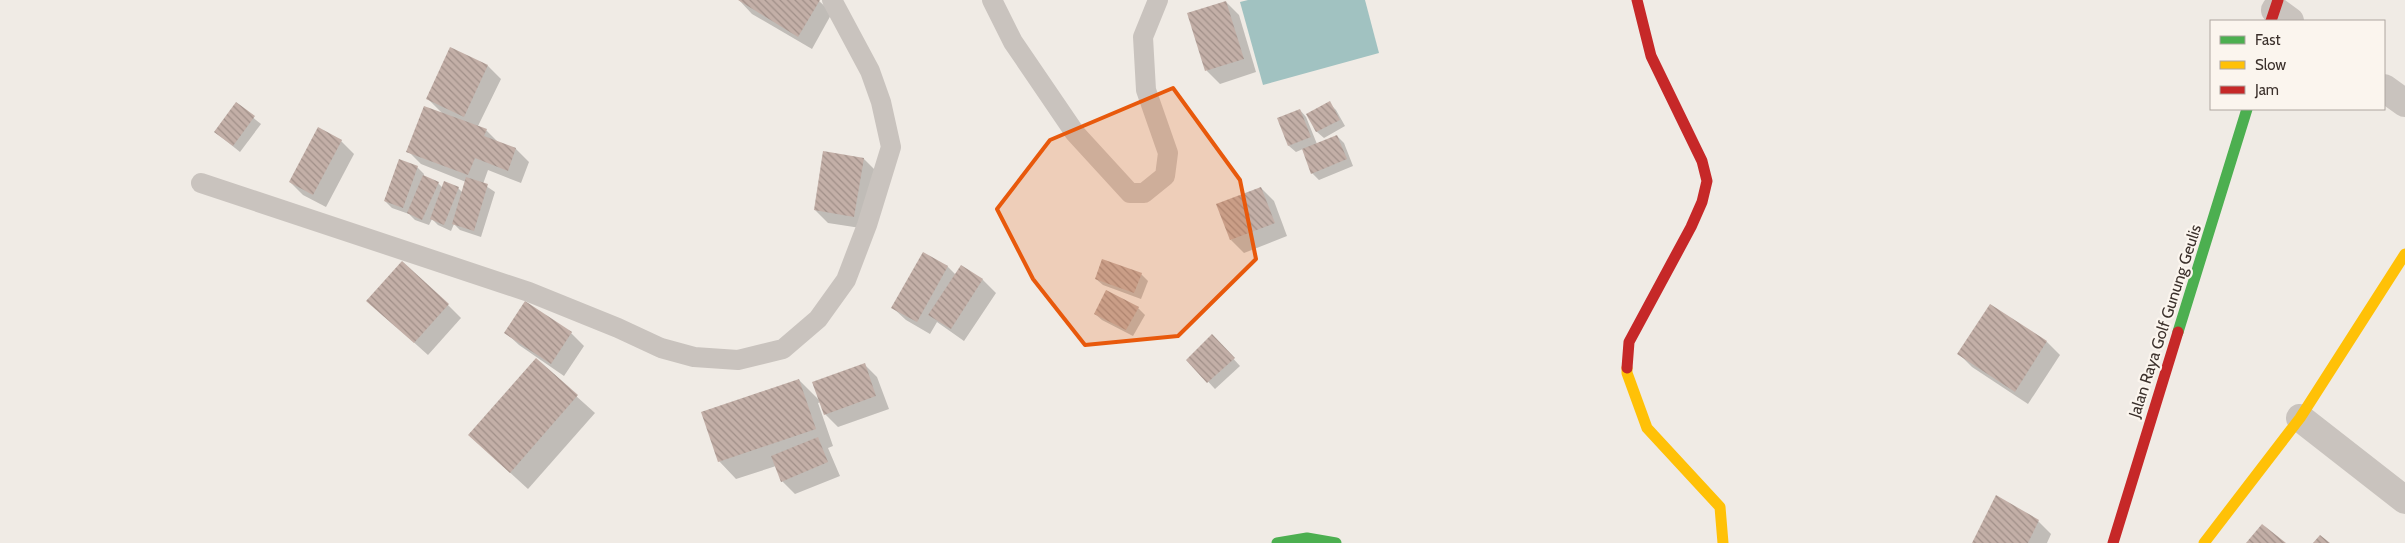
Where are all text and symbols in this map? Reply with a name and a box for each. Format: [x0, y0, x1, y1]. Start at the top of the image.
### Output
legend [2210, 20, 2385, 110]
text: Fast [2255, 31, 2280, 49]
text: Slow [2255, 56, 2286, 74]
text: Jam [2254, 81, 2279, 99]
street label: Jalan Raya Golf Gunung Geulis [2124, 222, 2205, 421]

